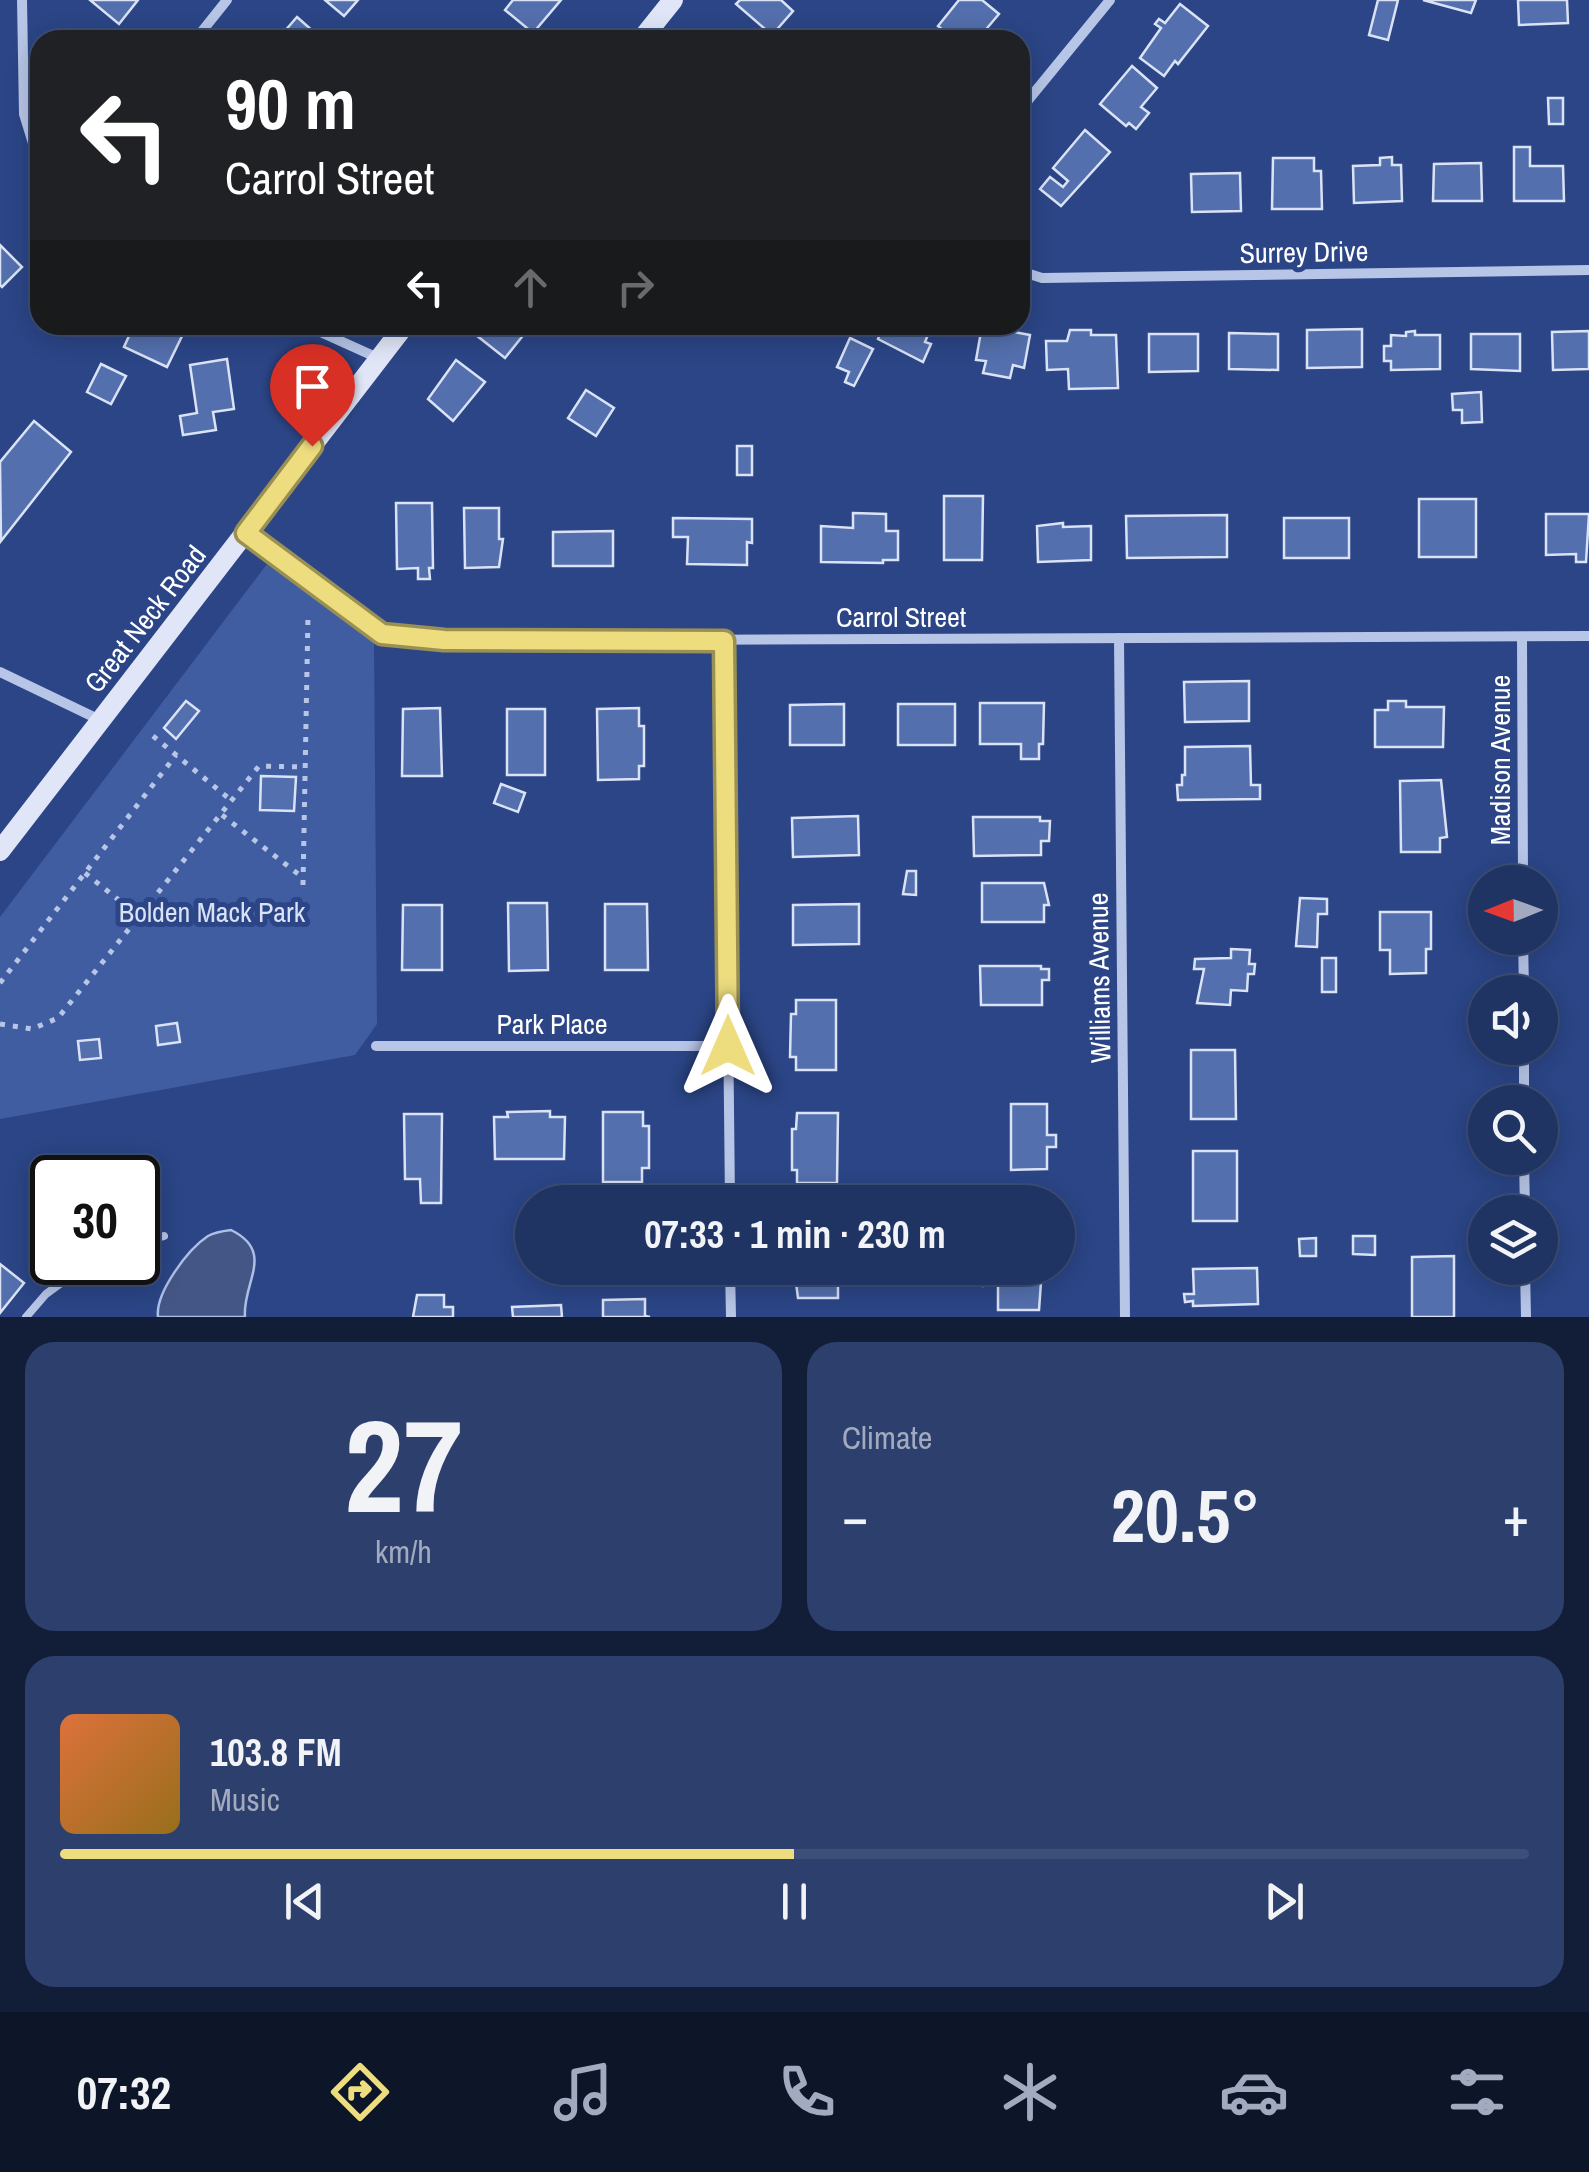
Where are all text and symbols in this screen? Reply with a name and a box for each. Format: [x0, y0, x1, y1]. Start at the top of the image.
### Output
text: 90 m [225, 57, 356, 151]
icon: left [60, 70, 190, 200]
text: Carrol Street [225, 147, 434, 208]
street label: Surrey Drive [1239, 232, 1369, 272]
icon: left [398, 260, 453, 315]
icon: ahead [503, 260, 558, 315]
icon: right [608, 260, 663, 315]
pin [270, 344, 355, 447]
icon: arrive [285, 359, 340, 414]
street label: Great Neck Road [75, 537, 215, 701]
street label: Carrol Street [836, 598, 966, 636]
street label: Madison Avenue [1481, 675, 1519, 845]
north arrow [1468, 865, 1558, 955]
map controls [1468, 865, 1558, 1285]
street label: Williams Avenue [1079, 892, 1119, 1064]
park label: Bolden Mack Park [119, 893, 306, 931]
button: sound [1468, 975, 1558, 1065]
position arrow [676, 994, 780, 1098]
street label: Park Place [496, 1005, 608, 1043]
button: search [1468, 1085, 1558, 1175]
speed limit sign: 30 [30, 1155, 160, 1285]
button: layers [1468, 1195, 1558, 1285]
text: 07:33 · 1 min · 230 m [644, 1209, 946, 1260]
text: 27 [344, 1377, 463, 1553]
text: Climate [842, 1416, 932, 1459]
text: 20.5° [1111, 1464, 1260, 1565]
text: − [842, 1479, 868, 1553]
text: + [1503, 1479, 1529, 1553]
text: km/h [375, 1530, 432, 1573]
text: 103.8 FM [210, 1727, 342, 1778]
text: Music [210, 1778, 280, 1821]
icon: previous [277, 1874, 332, 1929]
icon: pause [767, 1874, 822, 1929]
icon: next [1257, 1874, 1312, 1929]
icon: directions [325, 2057, 395, 2127]
icon: music [548, 2057, 618, 2127]
icon: phone [772, 2057, 842, 2127]
icon: climate [995, 2057, 1065, 2127]
icon: car [1219, 2057, 1289, 2127]
icon: filters [1442, 2057, 1512, 2127]
text: 07:32 [77, 2062, 171, 2123]

